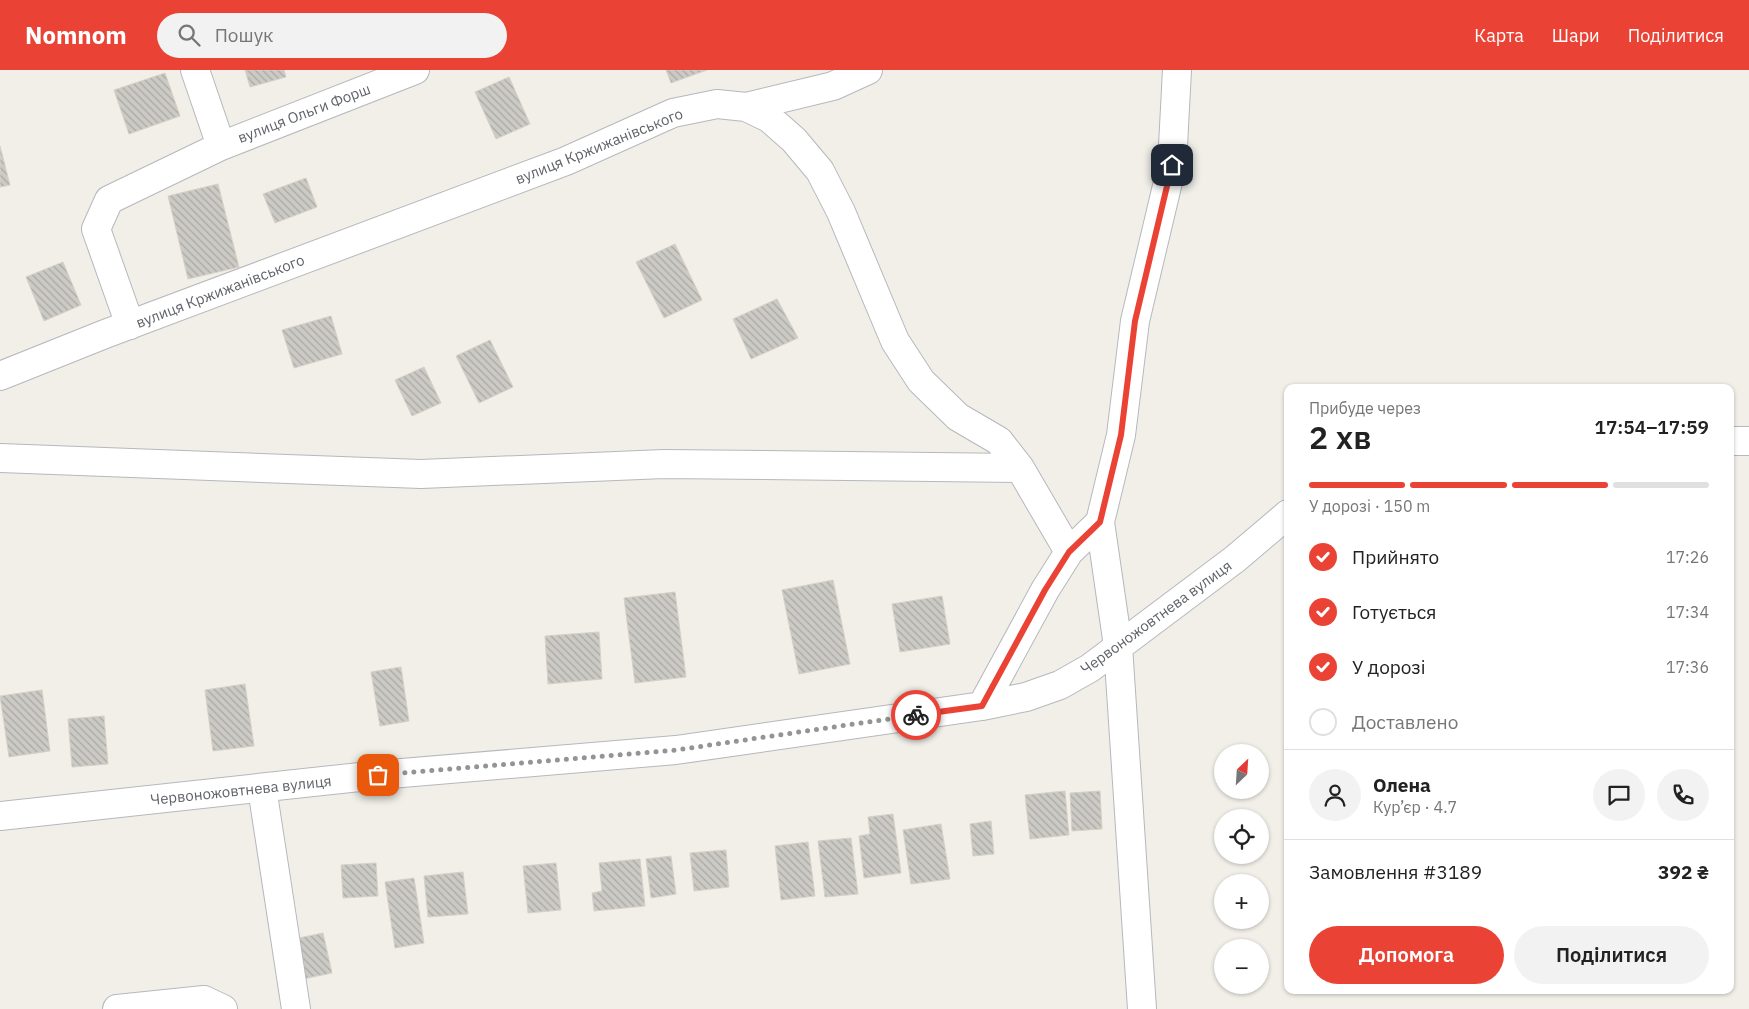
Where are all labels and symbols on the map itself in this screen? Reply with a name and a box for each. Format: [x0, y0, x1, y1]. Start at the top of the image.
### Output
street label: вулиця Ольги Форш [235, 79, 373, 147]
street label: вулиця Кржижанівського [513, 104, 685, 188]
pin [1151, 144, 1193, 186]
street label: вулиця Кржижанівського [133, 250, 307, 332]
street label: Червоножовтнева вулиця [1077, 556, 1235, 678]
courier [891, 690, 941, 740]
north arrow [1214, 744, 1269, 799]
pin [357, 754, 399, 796]
street label: Червоножовтнева вулиця [149, 771, 333, 809]

